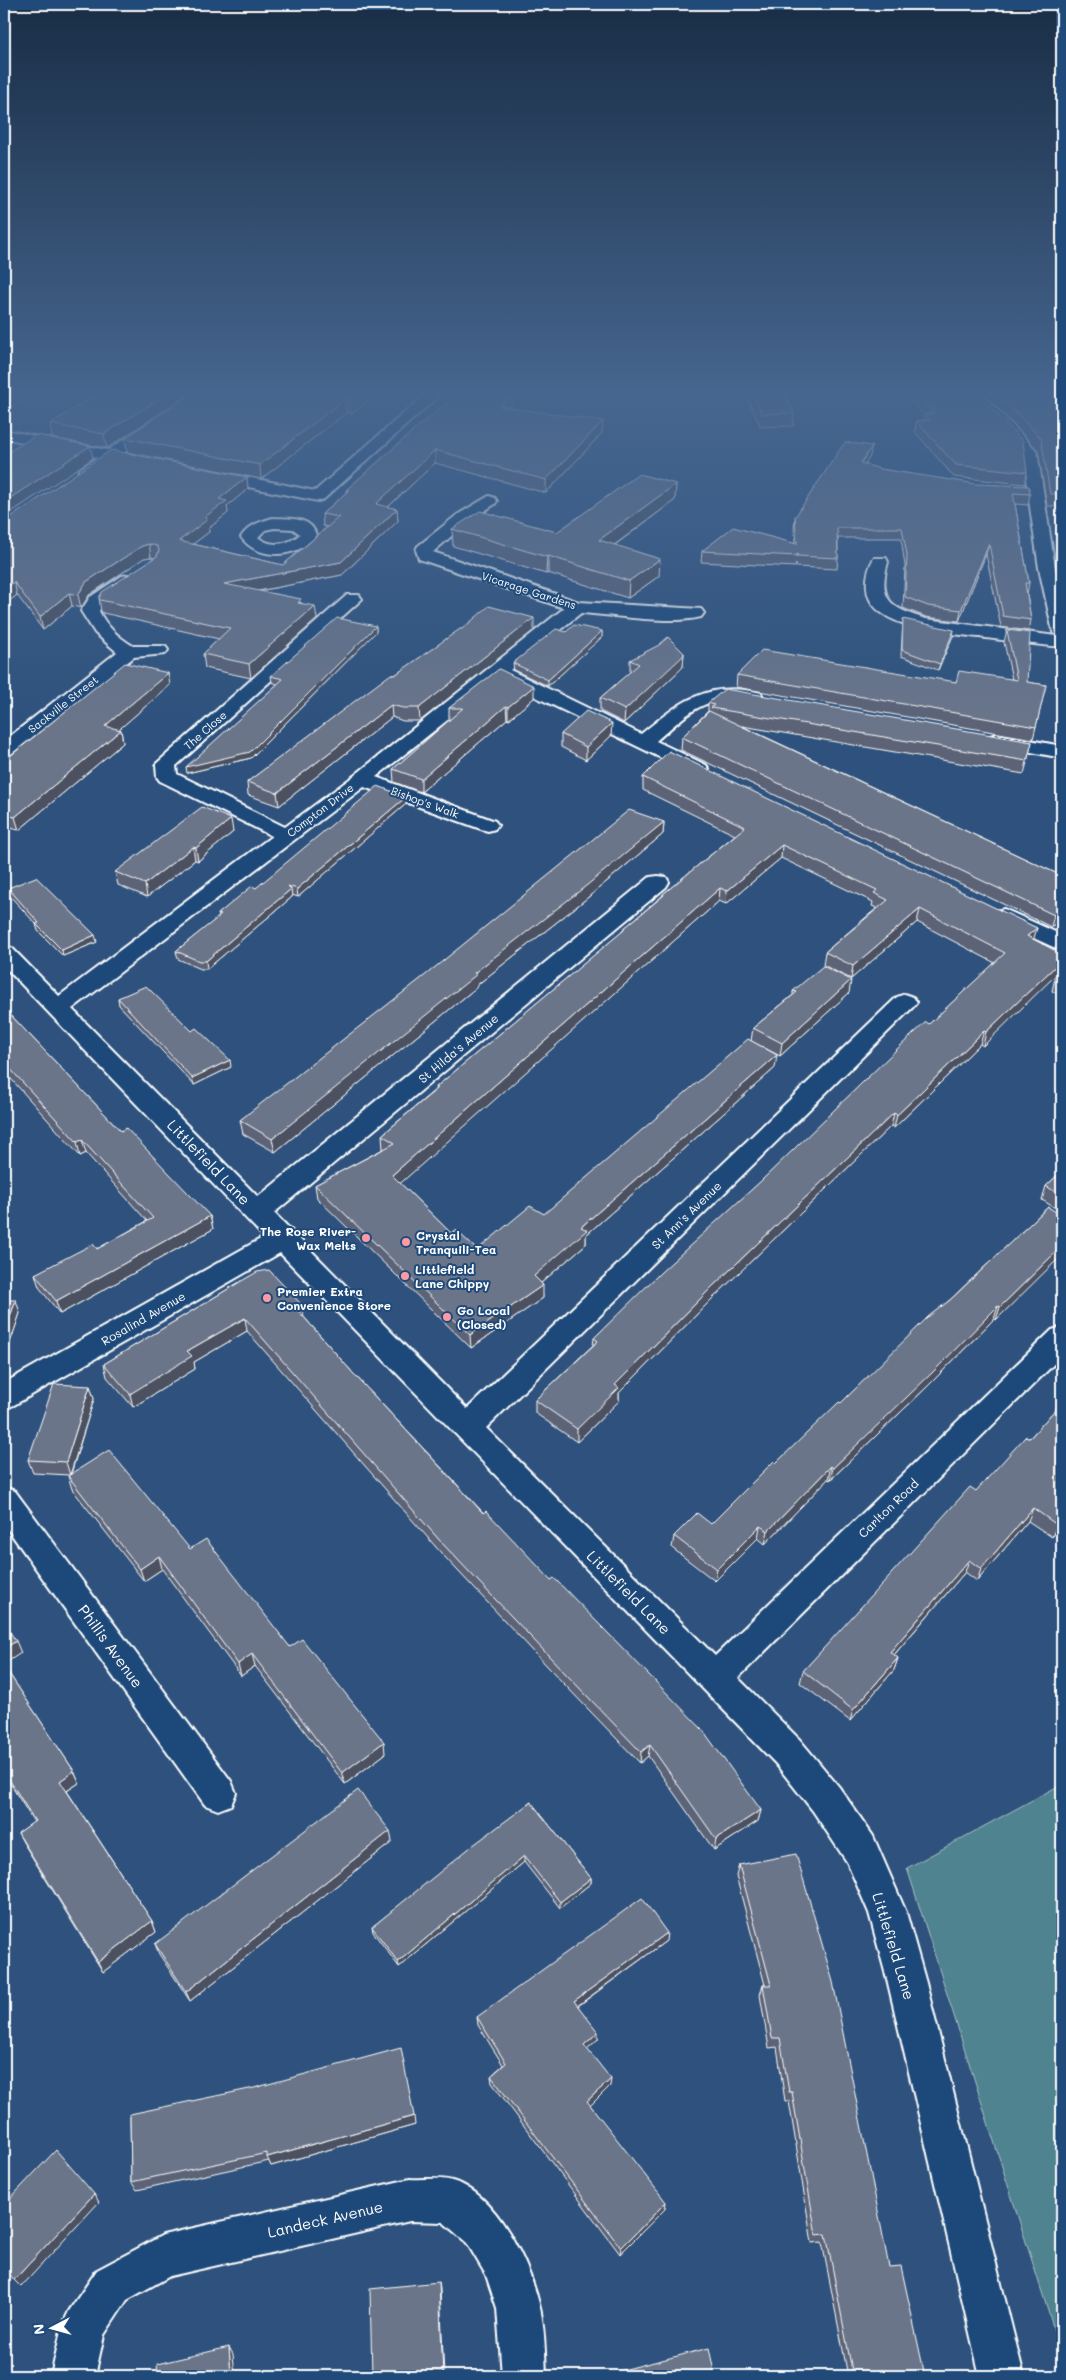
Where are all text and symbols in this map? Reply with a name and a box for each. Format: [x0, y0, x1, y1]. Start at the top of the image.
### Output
street label: Vicarage Gardens [480, 568, 578, 612]
street label: Sackville Street [25, 672, 101, 736]
street label: The Close [180, 707, 230, 753]
street label: Compton Drive [284, 780, 357, 840]
street label: Bishop's Walk [389, 783, 461, 821]
street label: St Hilda's Avenue [415, 1010, 501, 1086]
street label: Littlefield Lane [163, 1115, 255, 1209]
street label: St Ann's Avenue [648, 1178, 724, 1252]
place label: The Rose River- Wax Melts [260, 1223, 356, 1253]
place label: Crystal Tranquili-Tea [416, 1227, 496, 1257]
marker: The Rose River- Wax Melts [360, 1232, 372, 1244]
marker: Crystal Tranquili-Tea [400, 1236, 412, 1248]
place label: Littlefield Lane Chippy [415, 1261, 490, 1291]
marker: Littlefield Lane Chippy [399, 1270, 411, 1282]
place label: Premier Extra Convenience Store [277, 1283, 391, 1313]
street label: Rosalind Avenue [98, 1287, 188, 1349]
marker: Premier Extra Convenience Store [261, 1292, 273, 1304]
place label: Go Local (Closed) [457, 1302, 510, 1332]
marker: Go Local (Closed) [441, 1311, 453, 1323]
street label: Carlton Road [854, 1475, 922, 1541]
street label: Littlefield Lane [583, 1546, 675, 1638]
street label: Phillis Avenue [74, 1600, 148, 1692]
street label: Littlefield Lane [868, 1890, 920, 2002]
street label: Landeck Avenue [265, 2196, 385, 2242]
north arrow [28, 2302, 78, 2352]
text: N [29, 2323, 49, 2336]

